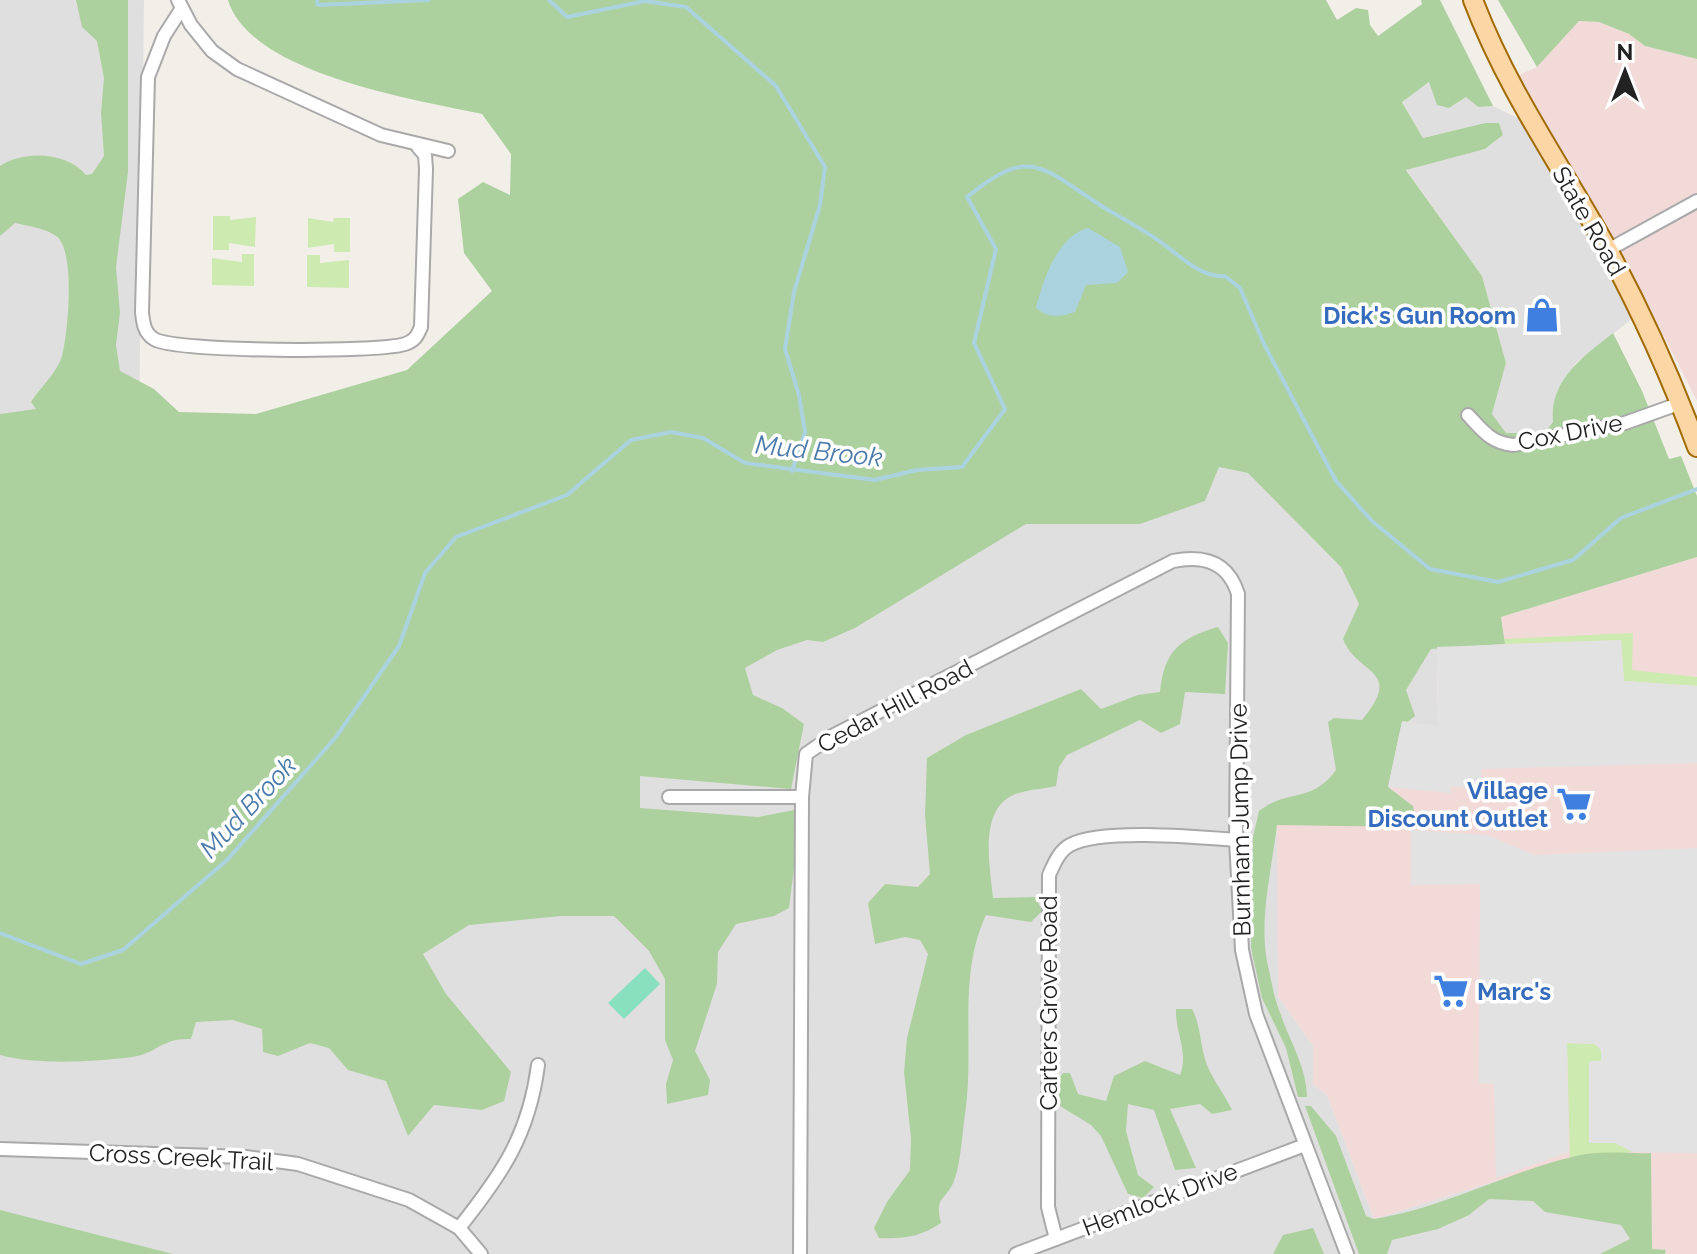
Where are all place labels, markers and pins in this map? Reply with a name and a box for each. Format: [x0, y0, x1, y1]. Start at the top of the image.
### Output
shop icon: Dick's Gun Room [1523, 296, 1561, 334]
place label: Dick's Gun Room [1323, 301, 1516, 330]
place label: Village Discount Outlet [1367, 776, 1548, 833]
supermarket icon: Village Discount Outlet [1555, 785, 1593, 823]
supermarket icon: Marc's [1432, 972, 1470, 1010]
place label: Marc's [1477, 977, 1551, 1006]

